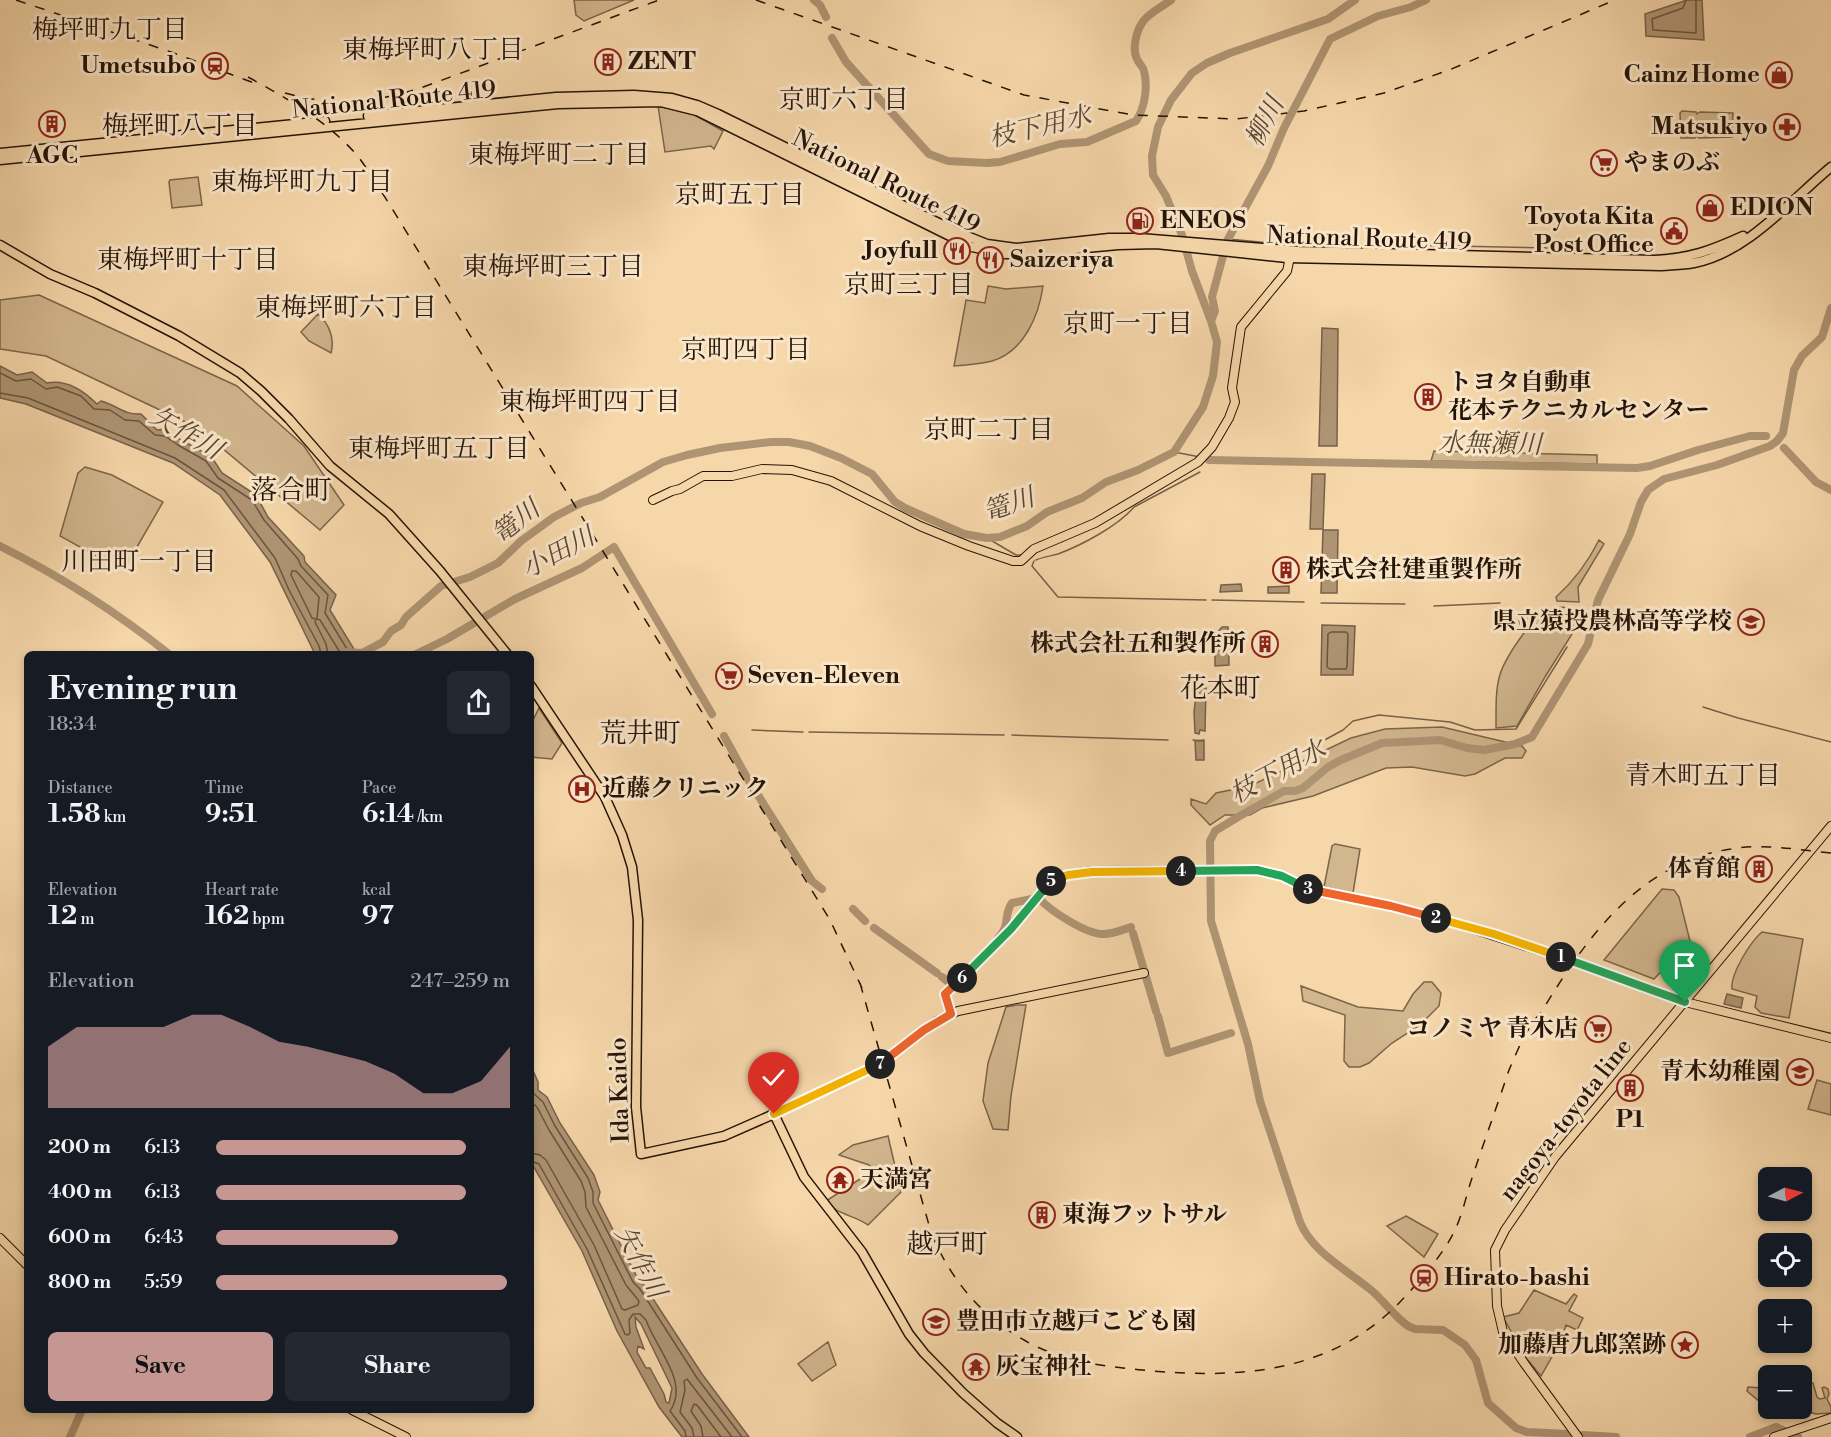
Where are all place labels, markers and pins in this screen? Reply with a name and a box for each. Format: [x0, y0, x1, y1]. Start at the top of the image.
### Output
building icon: ZENT [593, 47, 623, 77]
place label: ZENT [628, 47, 697, 77]
place label: Umetsubo [81, 51, 196, 81]
station icon: Umetsubo [200, 51, 230, 81]
place label: Cainz Home [1624, 60, 1760, 90]
shop icon: Cainz Home [1764, 60, 1794, 90]
building icon: AGC [37, 109, 67, 139]
place label: Matsukiyo [1651, 112, 1768, 142]
pharmacy icon: Matsukiyo [1772, 112, 1802, 142]
place label: AGC [25, 141, 78, 171]
supermarket icon: やまのぶ [1589, 148, 1619, 178]
place label: やまのぶ [1624, 148, 1720, 178]
shop icon: EDION [1695, 193, 1725, 223]
place label: EDION [1730, 193, 1814, 223]
place label: Toyota Kita Post Office [1525, 202, 1655, 260]
fuel station icon: ENEOS [1125, 206, 1155, 236]
place label: ENEOS [1160, 206, 1246, 236]
public building icon: Toyota Kita Post Office [1659, 216, 1689, 246]
place label: Joyfull [861, 236, 938, 266]
restaurant icon: Joyfull [942, 236, 972, 266]
restaurant icon: Saizeriya [975, 245, 1005, 275]
place label: Saizeriya [1010, 245, 1115, 275]
place label: トヨタ自動車 花本テクニカルセンター [1448, 368, 1710, 426]
building icon: トヨタ自動車 花本テクニカルセンター [1413, 382, 1443, 412]
building icon: 株式会社建重製作所 [1271, 555, 1301, 585]
place label: 株式会社建重製作所 [1306, 555, 1522, 585]
place label: 県立猿投農林高等学校 [1492, 607, 1732, 637]
school or university icon: 県立猿投農林高等学校 [1736, 607, 1766, 637]
place label: 株式会社五和製作所 [1030, 629, 1246, 659]
building icon: 株式会社五和製作所 [1250, 629, 1280, 659]
supermarket icon: Seven-Eleven [714, 661, 744, 691]
place label: Seven-Eleven [748, 661, 900, 691]
hospital icon: 近藤クリニック [567, 774, 597, 804]
place label: 近藤クリニック [602, 774, 769, 804]
place label: 体育館 [1668, 854, 1740, 884]
building icon: 体育館 [1744, 854, 1774, 884]
pin: 4 [1166, 856, 1196, 886]
pin: 5 [1036, 866, 1066, 896]
pin: 3 [1293, 874, 1323, 904]
pin: 2 [1421, 903, 1451, 933]
pin [1659, 940, 1710, 1002]
pin: 1 [1546, 942, 1576, 972]
pin: 6 [947, 963, 977, 993]
place label: コノミヤ 青木店 [1406, 1014, 1578, 1044]
supermarket icon: コノミヤ 青木店 [1583, 1014, 1613, 1044]
pin: 7 [865, 1049, 895, 1079]
pin [748, 1052, 799, 1114]
place label: 青木幼稚園 [1660, 1057, 1780, 1087]
school or university icon: 青木幼稚園 [1785, 1057, 1815, 1087]
building icon: P1 [1615, 1073, 1645, 1103]
place label: P1 [1616, 1105, 1645, 1135]
temple icon: 天満宮 [825, 1165, 855, 1195]
place label: 天満宮 [860, 1165, 932, 1195]
building icon: 東海フットサル [1027, 1200, 1057, 1230]
place label: 東海フットサル [1062, 1200, 1227, 1230]
station icon: Hirato-bashi [1409, 1263, 1439, 1293]
place label: Hirato-bashi [1444, 1263, 1590, 1293]
school or university icon: 豊田市立越戸こども園 [921, 1307, 951, 1337]
place label: 豊田市立越戸こども園 [956, 1307, 1196, 1337]
place label: 加藤唐九郎窯跡 [1498, 1330, 1666, 1360]
place icon: 加藤唐九郎窯跡 [1670, 1330, 1700, 1360]
temple icon: 灰宝神社 [961, 1352, 991, 1382]
place label: 灰宝神社 [996, 1352, 1092, 1382]

